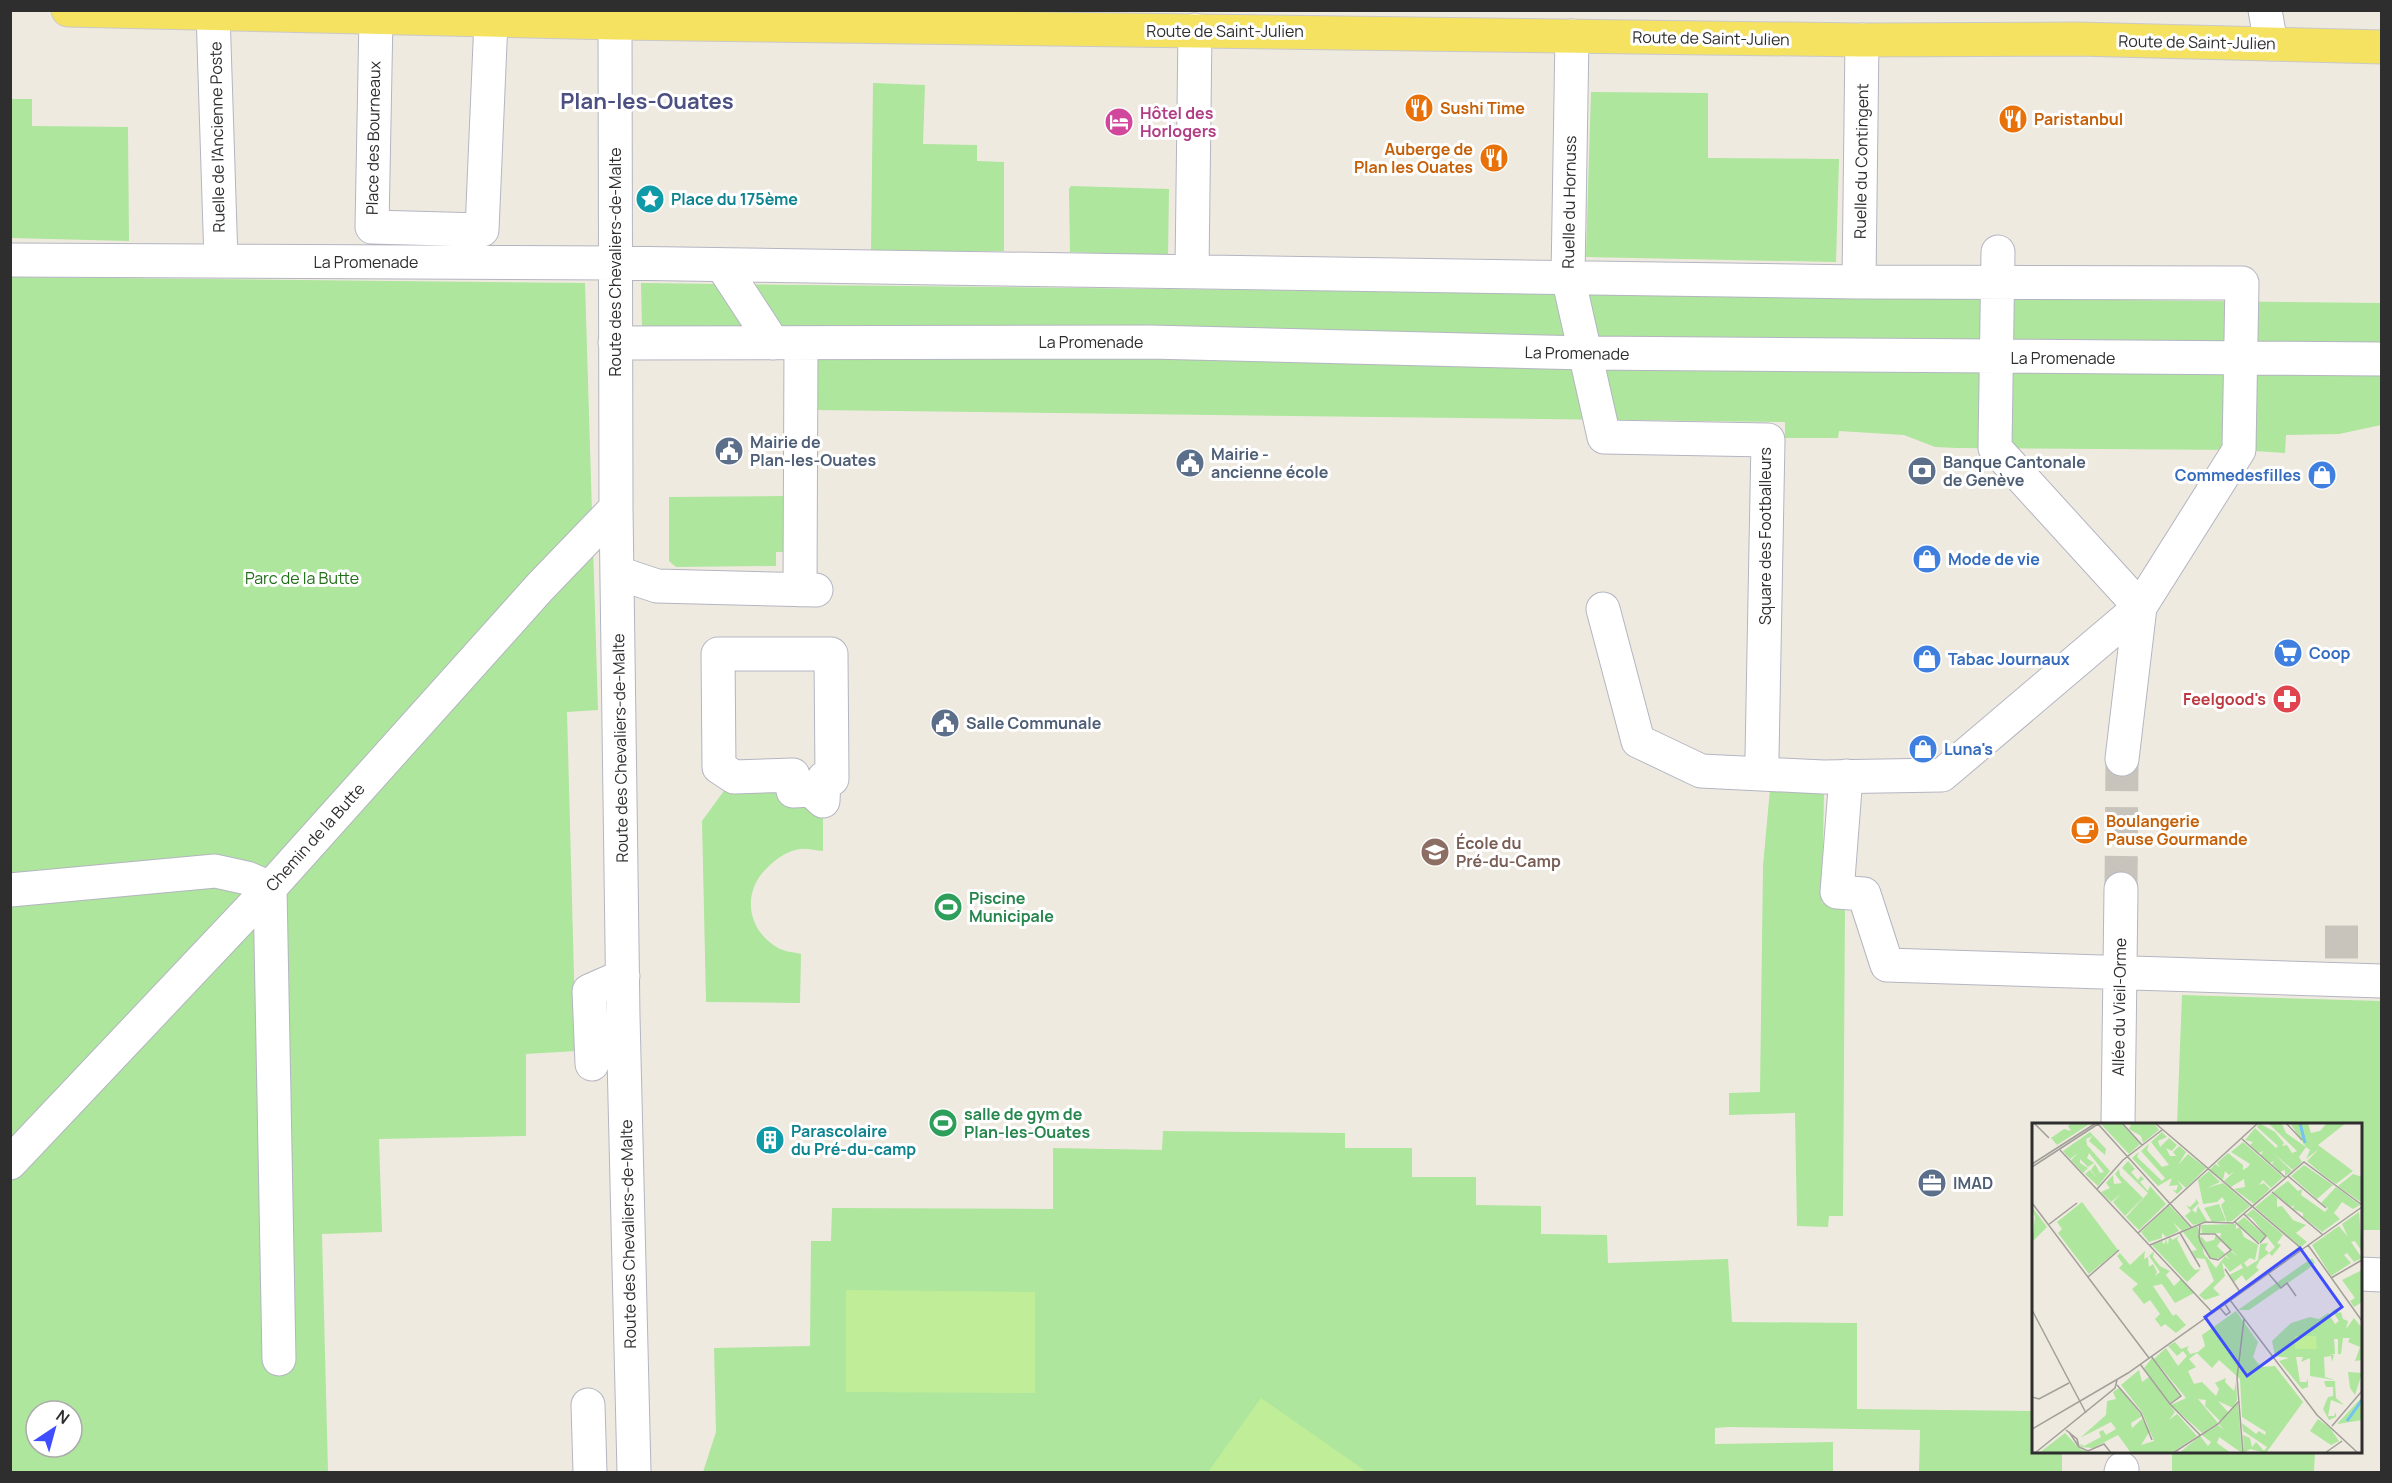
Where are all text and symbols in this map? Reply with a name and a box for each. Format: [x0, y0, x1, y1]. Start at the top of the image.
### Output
street label: Route de Saint-Julien [1146, 20, 1304, 42]
street label: Route de Saint-Julien [1632, 26, 1790, 50]
street label: Route de Saint-Julien [2118, 30, 2276, 54]
street label: Ruelle de l'Ancienne Poste [204, 41, 230, 233]
street label: Place des Bourneaux [361, 60, 385, 215]
street label: Ruelle du Contingent [1849, 83, 1873, 239]
district label: Plan-les-Ouates [560, 86, 734, 116]
restaurant icon: Sushi Time [1403, 92, 1435, 124]
place label: Sushi Time [1440, 97, 1525, 119]
place label: Hôtel des Horlogers [1140, 102, 1217, 142]
restaurant icon: Paristanbul [1997, 103, 2029, 135]
hotel icon: Hôtel des Horlogers [1103, 106, 1135, 138]
place label: Paristanbul [2034, 108, 2123, 130]
street label: Ruelle du Hornuss [1557, 135, 1581, 269]
place label: Auberge de Plan les Ouates [1354, 138, 1473, 178]
restaurant icon: Auberge de Plan les Ouates [1478, 142, 1510, 174]
street label: Route des Chevaliers-de-Malte [604, 147, 626, 377]
place icon: Place du 175ème [634, 183, 666, 215]
place label: Place du 175ème [671, 188, 798, 210]
street label: La Promenade [314, 251, 418, 273]
street label: La Promenade [1039, 331, 1143, 353]
street label: La Promenade [1524, 341, 1630, 365]
street label: La Promenade [2011, 347, 2115, 369]
place label: Mairie de Plan-les-Ouates [750, 431, 876, 471]
public building icon: Mairie de Plan-les-Ouates [713, 435, 745, 467]
place label: Mairie - ancienne école [1211, 443, 1329, 483]
public building icon: Mairie - ancienne école [1174, 447, 1206, 479]
street label: Square des Footballeurs [1754, 447, 1776, 625]
place label: Banque Cantonale de Genève [1943, 451, 2086, 491]
bank icon: Banque Cantonale de Genève [1906, 455, 1938, 487]
shop icon: Commedesfilles [2306, 459, 2338, 491]
place label: Commedesfilles [2175, 464, 2301, 486]
shop icon: Mode de vie [1911, 543, 1943, 575]
place label: Mode de vie [1948, 548, 2040, 570]
park label: Parc de la Butte [245, 567, 359, 589]
street label: Route des Chevaliers-de-Malte [607, 633, 633, 863]
supermarket icon: Coop [2272, 637, 2304, 669]
place label: Coop [2309, 642, 2351, 664]
shop icon: Tabac Journaux [1911, 643, 1943, 675]
place label: Tabac Journaux [1948, 648, 2070, 670]
pharmacy icon: Feelgood's [2271, 683, 2303, 715]
place label: Feelgood's [2183, 688, 2266, 710]
public building icon: Salle Communale [929, 707, 961, 739]
place label: Salle Communale [966, 712, 1102, 734]
shop icon: Luna's [1907, 733, 1939, 765]
place label: Luna's [1944, 738, 1993, 760]
street label: Chemin de la Butte [260, 778, 370, 896]
place label: Boulangerie Pause Gourmande [2106, 810, 2248, 850]
cafe icon: Boulangerie Pause Gourmande [2069, 814, 2101, 846]
place label: École du Pré-du-Camp [1456, 832, 1561, 872]
school or university icon: École du Pré-du-Camp [1419, 836, 1451, 868]
place label: Piscine Municipale [969, 887, 1054, 927]
sports icon: Piscine Municipale [932, 891, 964, 923]
street label: Allée du Vieil-Orme [2107, 938, 2131, 1076]
place label: salle de gym de Plan-les-Ouates [964, 1103, 1090, 1143]
sports icon: salle de gym de Plan-les-Ouates [927, 1107, 959, 1139]
street label: Route des Chevaliers-de-Malte [615, 1119, 641, 1349]
place label: Parascolaire du Pré-du-camp [791, 1120, 916, 1160]
inset map [2032, 1123, 2362, 1453]
building icon: Parascolaire du Pré-du-camp [754, 1124, 786, 1156]
office icon: IMAD [1916, 1167, 1948, 1199]
place label: IMAD [1953, 1172, 1993, 1194]
north arrow [24, 1399, 84, 1459]
text: N [52, 1405, 74, 1429]

